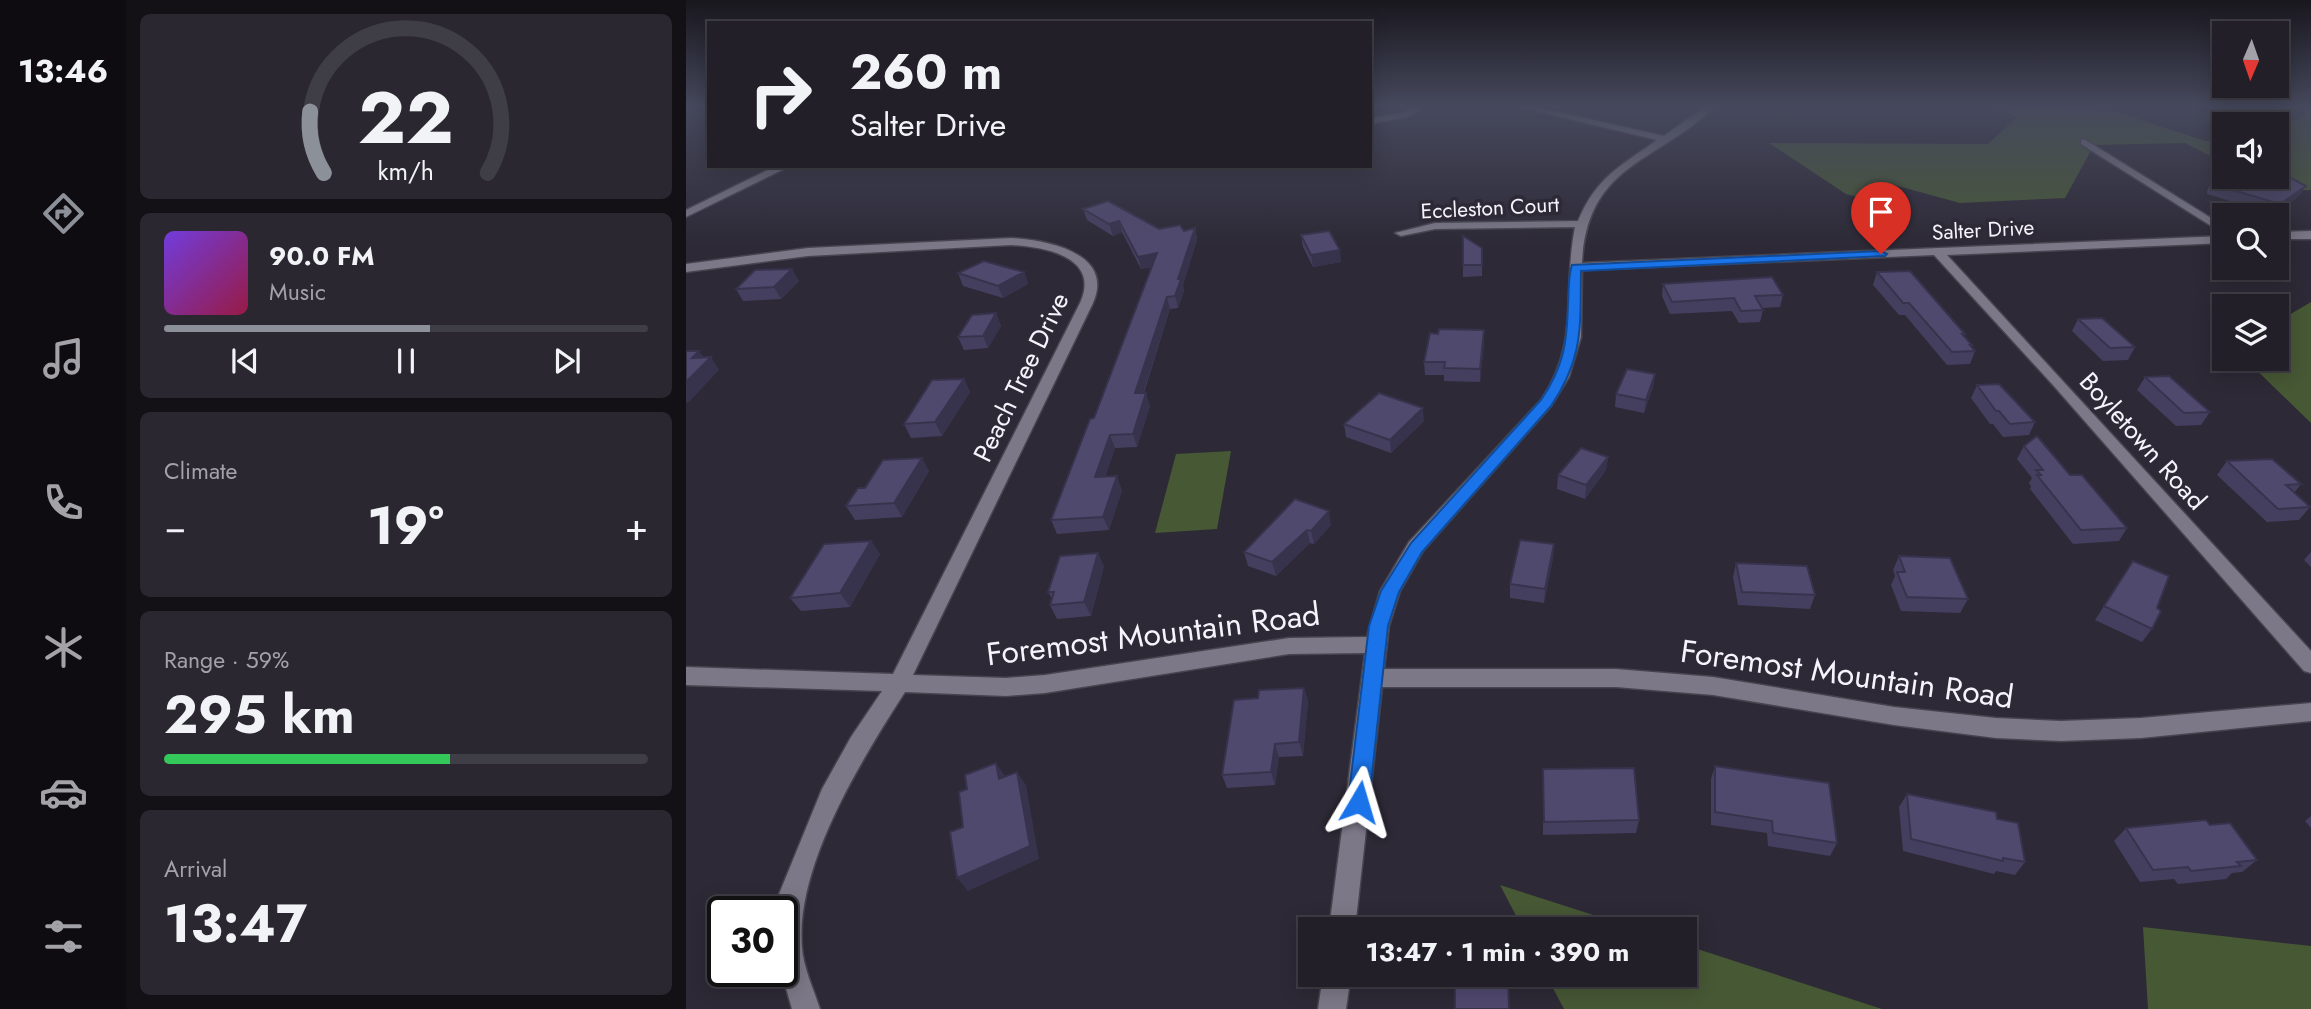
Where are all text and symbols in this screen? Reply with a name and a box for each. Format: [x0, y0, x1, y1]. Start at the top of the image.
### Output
north arrow [2212, 21, 2289, 98]
map controls [2212, 21, 2289, 371]
text: 260 m [850, 37, 1002, 107]
text: 13:46 [18, 48, 108, 94]
icon: right [735, 49, 826, 140]
text: 22 [358, 65, 454, 170]
text: Salter Drive [850, 102, 1006, 148]
button: sound [2212, 112, 2289, 189]
text: km/h [378, 152, 434, 188]
pin [1851, 182, 1911, 254]
icon: directions [39, 189, 88, 238]
street label: Eccleston Court [1420, 189, 1560, 227]
icon: arrive [1862, 193, 1900, 231]
button: search [2212, 203, 2289, 280]
street label: Salter Drive [1931, 212, 2035, 248]
text: 90.0 FM [269, 237, 375, 275]
text: Music [269, 275, 326, 309]
street label: Peach Tree Drive [964, 286, 1078, 468]
button: layers [2212, 294, 2289, 371]
icon: music [39, 334, 88, 383]
icon: previous [226, 342, 264, 380]
icon: pause [387, 342, 425, 380]
icon: next [548, 342, 586, 380]
street label: Boyletown Road [2071, 363, 2215, 519]
text: Climate [164, 454, 237, 488]
icon: phone [39, 478, 88, 527]
text: 19° [367, 488, 444, 564]
text: − [164, 499, 186, 554]
text: + [625, 499, 648, 554]
street label: Foremost Mountain Road [983, 591, 1323, 677]
icon: climate [39, 623, 88, 672]
street label: Foremost Mountain Road [1677, 628, 2017, 720]
text: Range · 59% [164, 643, 289, 677]
text: 295 km [164, 677, 355, 753]
position arrow [1322, 765, 1396, 839]
icon: car [39, 768, 88, 817]
text: Arrival [164, 852, 227, 886]
text: 13:47 [164, 886, 307, 962]
speed limit sign: 30 [707, 896, 798, 987]
icon: filters [39, 912, 88, 961]
text: 13:47 · 1 min · 390 m [1366, 933, 1629, 971]

